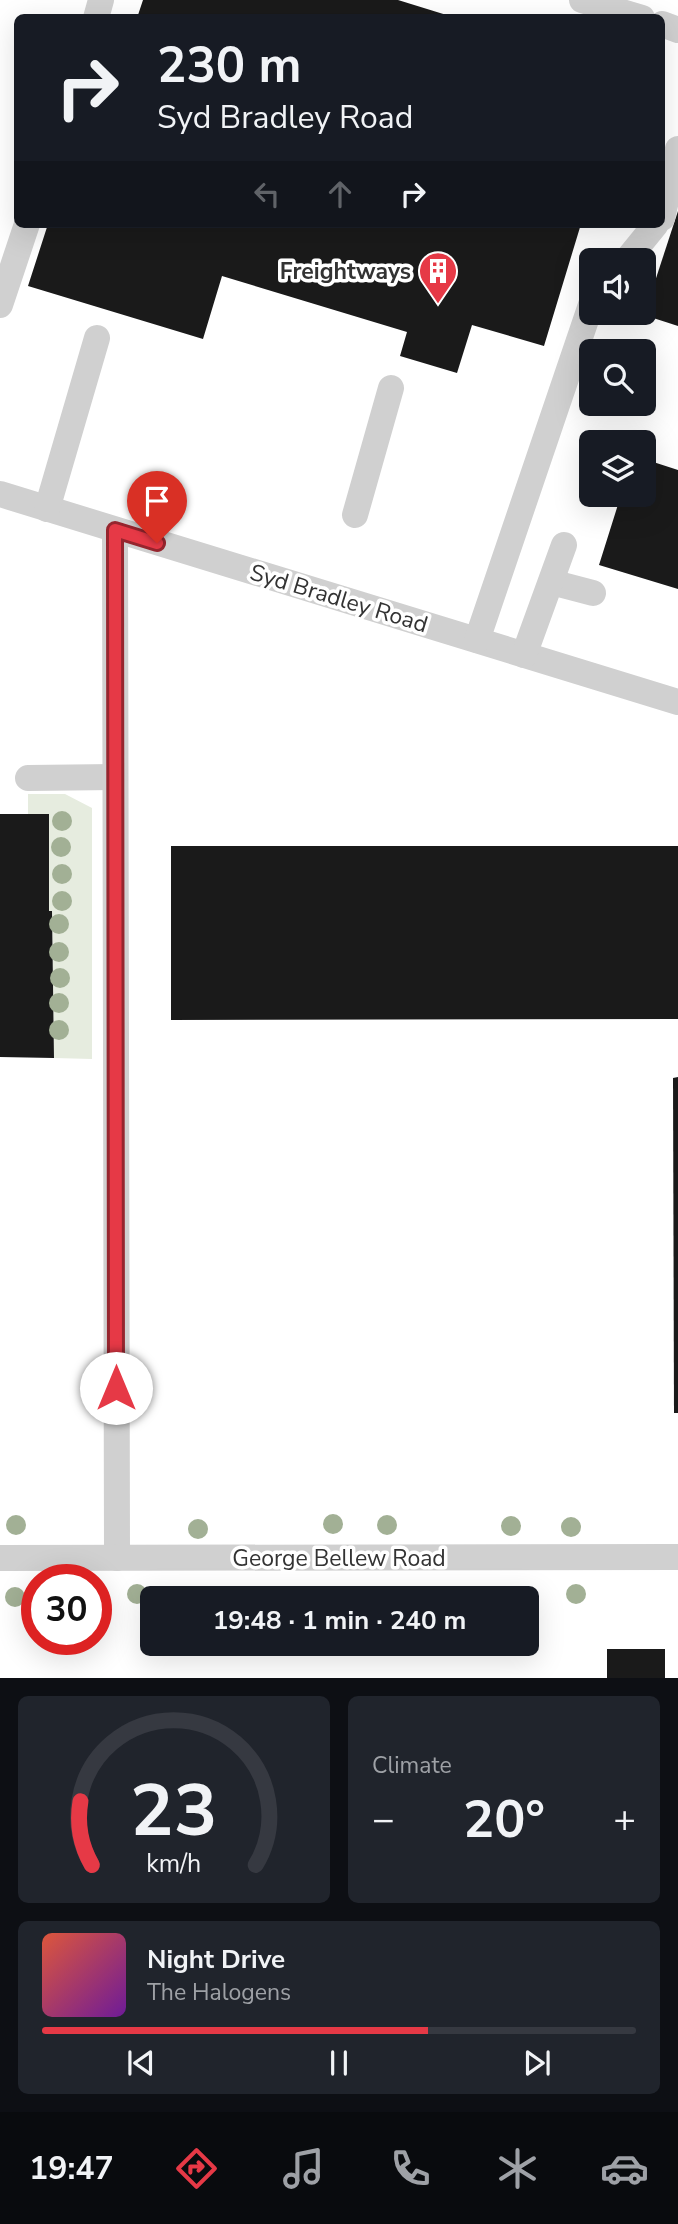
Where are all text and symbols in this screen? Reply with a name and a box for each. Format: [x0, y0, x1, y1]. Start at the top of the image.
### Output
text: 230 m [157, 32, 301, 99]
icon: right [42, 42, 133, 133]
text: Syd Bradley Road [157, 96, 413, 139]
icon: left [248, 175, 286, 213]
icon: ahead [321, 175, 359, 213]
icon: right [394, 175, 432, 213]
map controls [579, 248, 656, 507]
button: sound [579, 248, 656, 325]
building icon: Freightways [417, 250, 459, 305]
place label: Freightways [280, 256, 411, 287]
button: search [579, 339, 656, 416]
button: layers [579, 430, 656, 507]
pin [127, 471, 187, 543]
icon: arrive [138, 482, 176, 520]
street label: Syd Bradley Road [246, 557, 431, 640]
position arrow [79, 1351, 153, 1425]
street label: George Bellew Road [232, 1543, 446, 1574]
speed limit sign: 30 [21, 1564, 112, 1655]
text: 19:48 · 1 min · 240 m [213, 1603, 466, 1638]
text: Climate [372, 1750, 452, 1781]
text: 23 [130, 1762, 218, 1862]
text: 20° [463, 1784, 545, 1855]
text: − [372, 1794, 395, 1845]
text: + [613, 1794, 636, 1845]
text: km/h [146, 1847, 202, 1881]
text: Night Drive [147, 1942, 285, 1977]
text: The Halogens [147, 1977, 291, 2008]
icon: previous [122, 2044, 160, 2082]
icon: pause [320, 2044, 358, 2082]
icon: next [518, 2044, 556, 2082]
icon: directions [172, 2144, 221, 2193]
icon: music [279, 2144, 328, 2193]
icon: phone [386, 2144, 435, 2193]
icon: climate [493, 2144, 542, 2193]
icon: car [600, 2144, 649, 2193]
text: 19:47 [29, 2147, 114, 2190]

